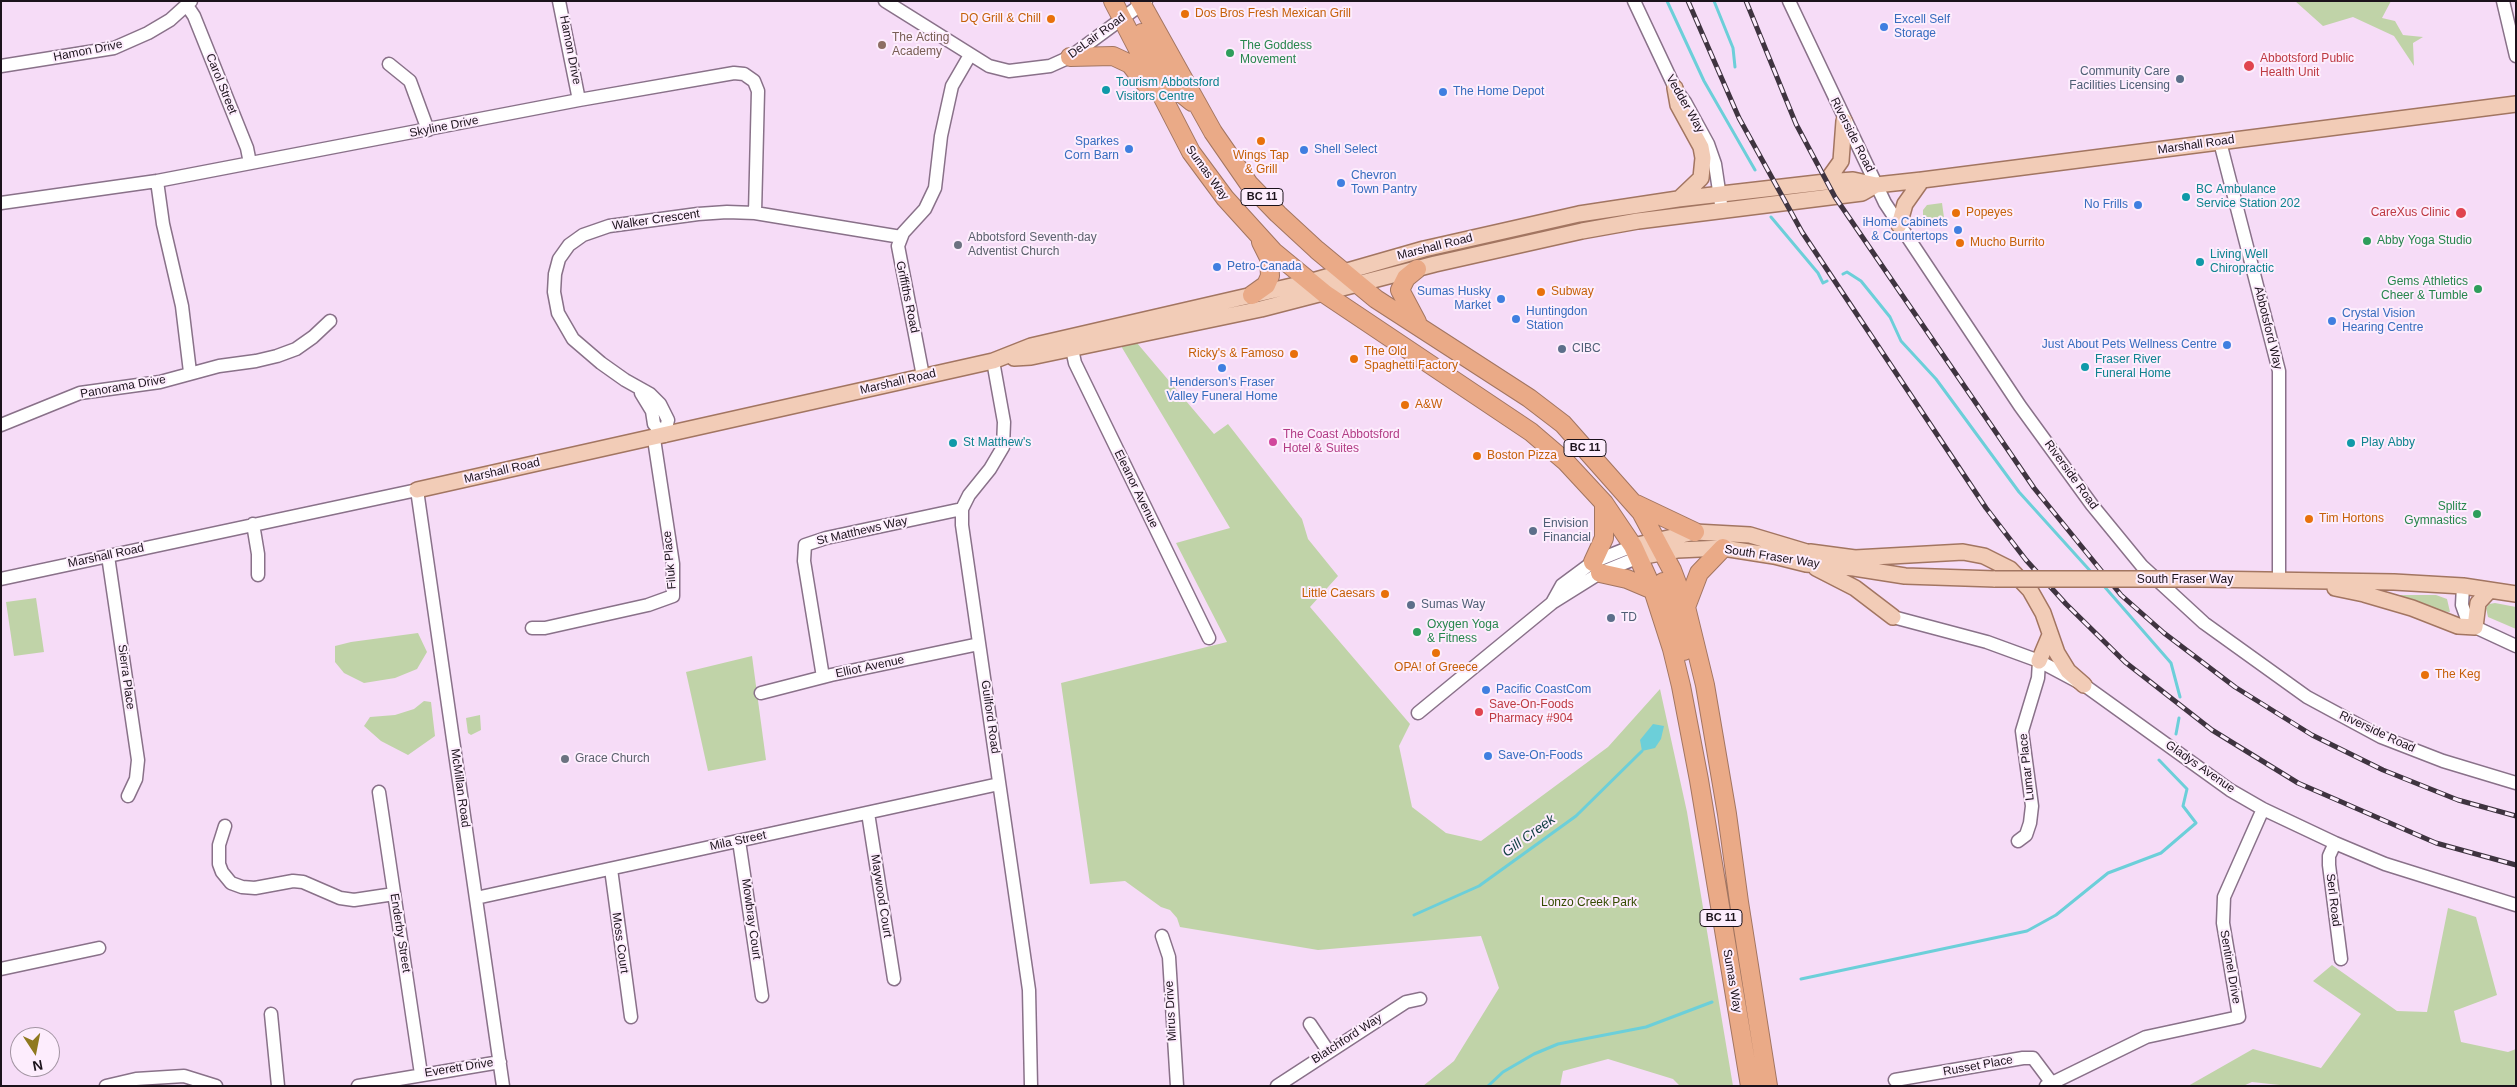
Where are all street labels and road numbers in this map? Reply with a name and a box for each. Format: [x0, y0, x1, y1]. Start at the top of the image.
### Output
street label: DeLair Road [1066, 10, 1128, 62]
street label: Hamon Drive [556, 14, 584, 86]
street label: Hamon Drive [52, 37, 124, 65]
street label: Carol Street [202, 52, 240, 116]
street label: Vedder Way [1663, 72, 1707, 136]
street label: Riverside Road [1827, 95, 1877, 175]
street label: Skyline Drive [408, 113, 480, 141]
street label: Marshall Road [2157, 132, 2235, 158]
street label: Sumas Way [1182, 143, 1232, 203]
road number: BC 11 [1241, 188, 1283, 206]
street label: Walker Crescent [611, 207, 701, 233]
street label: Marshall Road [1396, 231, 1474, 263]
street label: Griffiths Road [892, 260, 922, 334]
street label: Abbotsford Way [2251, 285, 2285, 371]
street label: Marshall Road [859, 366, 937, 398]
street label: Panorama Drive [79, 372, 167, 402]
street label: Riverside Road [2041, 438, 2101, 512]
road number: BC 11 [1564, 439, 1606, 456]
street label: Eleanor Avenue [1111, 448, 1161, 530]
street label: Marshall Road [463, 455, 541, 487]
street label: St Matthews Way [815, 514, 909, 548]
street label: Filuk Place [660, 530, 680, 590]
street label: Marshall Road [67, 541, 145, 571]
street label: South Fraser Way [1723, 542, 1821, 572]
street label: South Fraser Way [2137, 573, 2233, 587]
street label: Sierra Place [114, 644, 138, 710]
street label: Elliot Avenue [834, 653, 906, 681]
street label: Guilford Road [978, 679, 1002, 755]
street label: Riverside Road [2337, 708, 2417, 756]
street label: Lumar Place [2016, 733, 2038, 801]
street label: Gladys Avenue [2163, 738, 2237, 796]
street label: McMillan Road [447, 748, 473, 828]
street label: Mila Street [708, 828, 768, 854]
street label: Maywood Court [867, 853, 895, 939]
street label: Serl Road [2323, 873, 2343, 927]
street label: Mowbray Court [738, 878, 764, 960]
street label: Enderby Street [387, 892, 413, 974]
road number: BC 11 [1700, 910, 1742, 926]
street label: Moss Court [609, 912, 631, 974]
street label: Sentinel Drive [2216, 929, 2244, 1005]
street label: Sumas Way [1719, 948, 1745, 1014]
street label: Mirus Drive [1162, 980, 1180, 1042]
street label: Blatchford Way [1309, 1011, 1385, 1067]
street label: Russet Place [1942, 1053, 2014, 1079]
street label: Everett Drive [424, 1055, 494, 1081]

